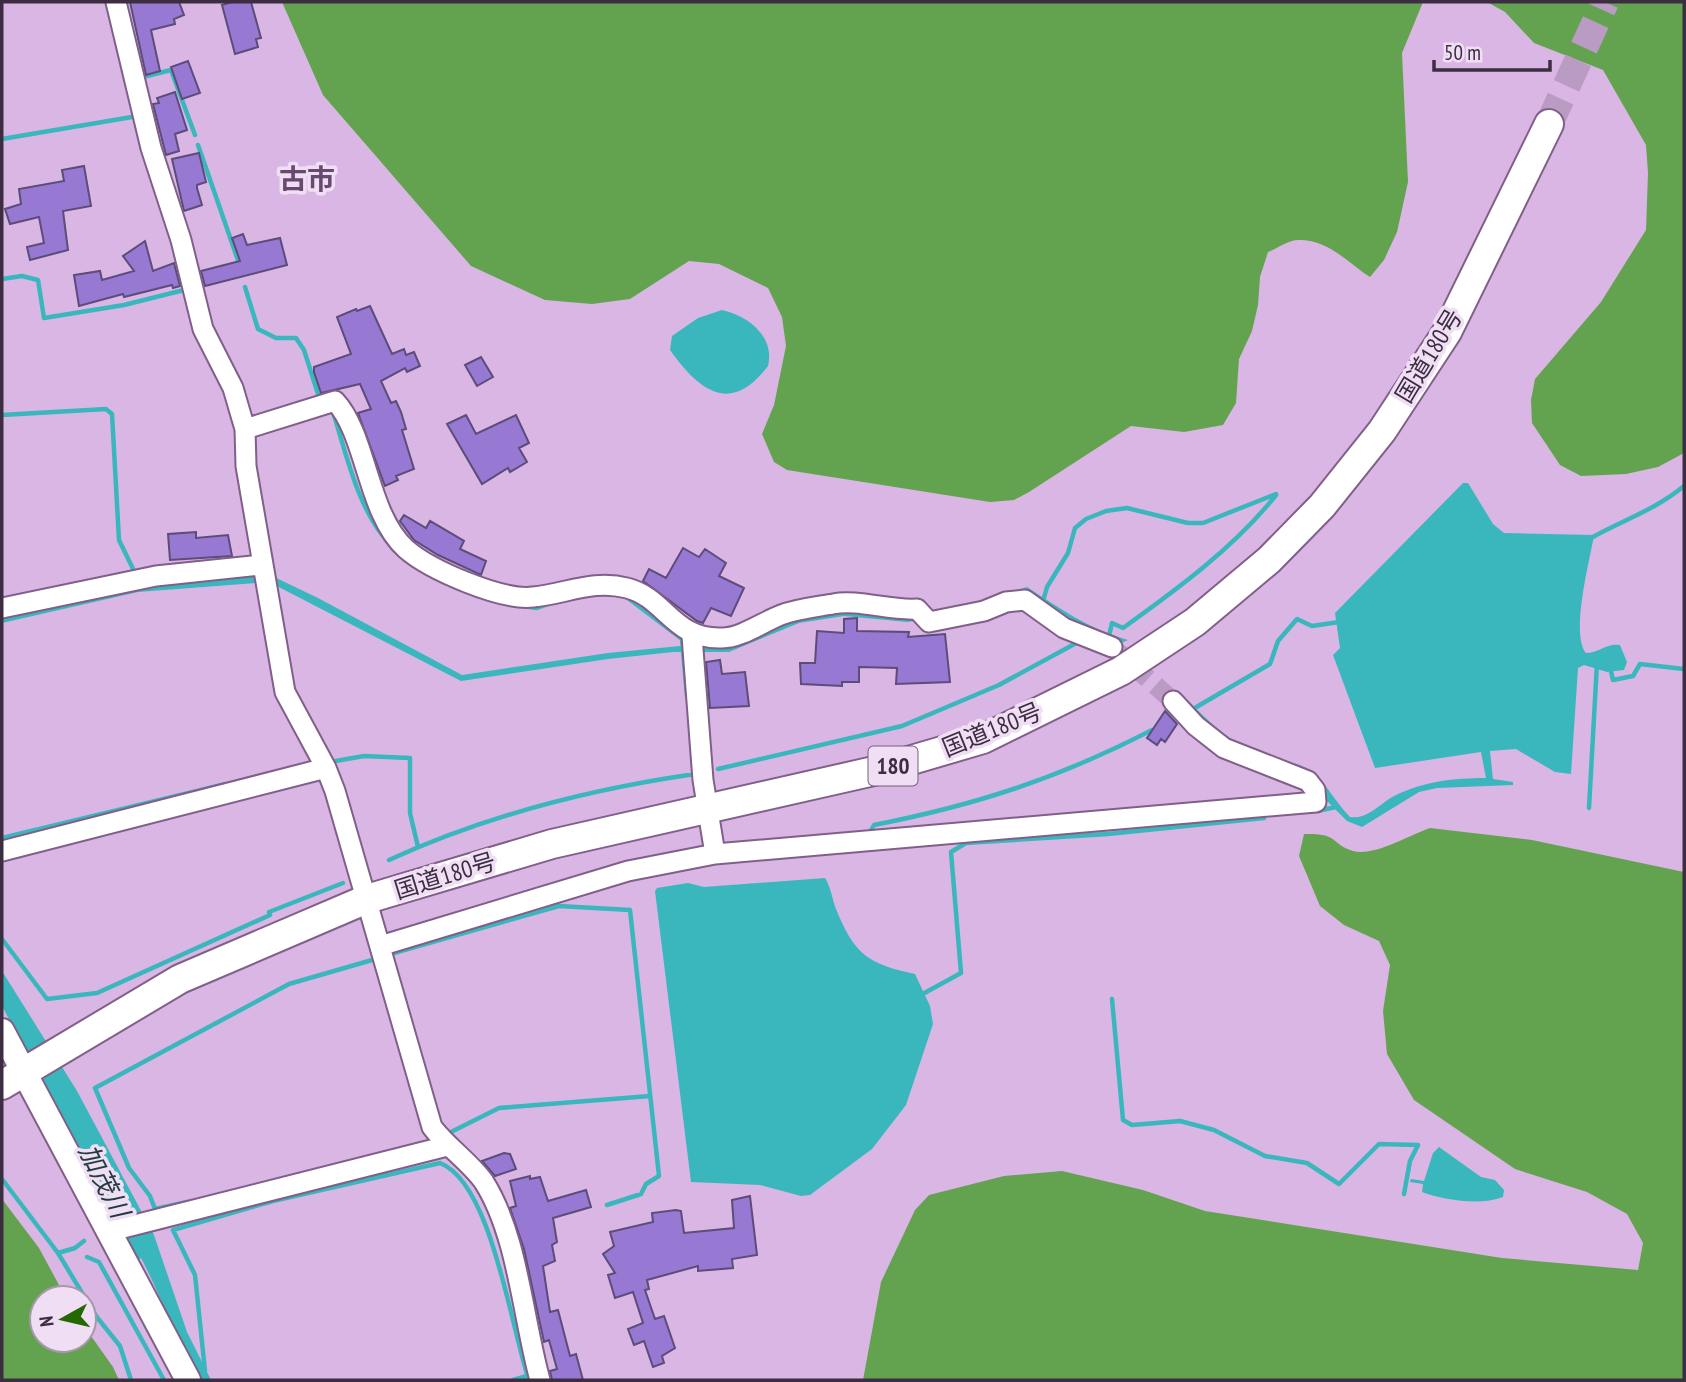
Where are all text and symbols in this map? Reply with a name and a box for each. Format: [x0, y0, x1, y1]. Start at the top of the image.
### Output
scale bar [1434, 28, 1550, 72]
text: 50 m [1444, 39, 1481, 66]
district label: 古市 [279, 160, 335, 197]
street label: 国道180号 [1388, 303, 1469, 408]
street label: 国道180号 [938, 696, 1046, 763]
road number: 180 [868, 746, 917, 786]
street label: 国道180号 [390, 845, 499, 906]
water label: 加茂川 [72, 1139, 138, 1226]
north arrow [28, 1284, 98, 1354]
text: N [34, 1315, 59, 1328]

